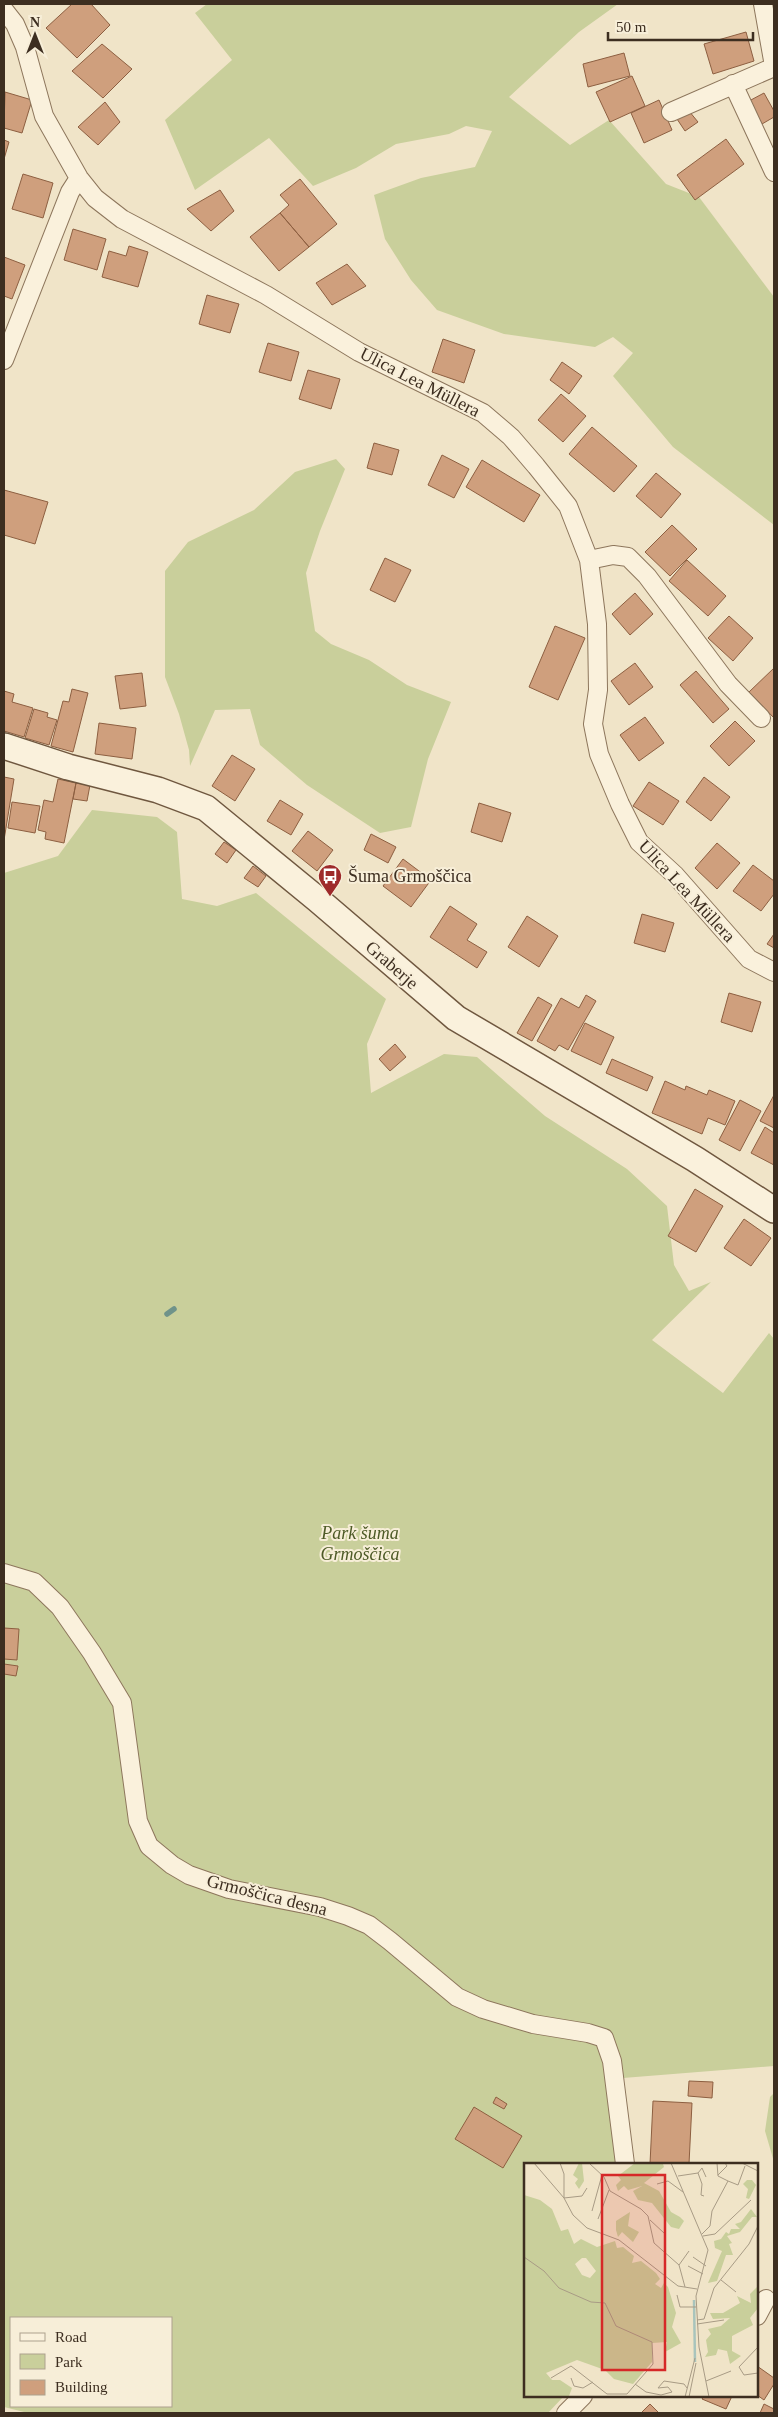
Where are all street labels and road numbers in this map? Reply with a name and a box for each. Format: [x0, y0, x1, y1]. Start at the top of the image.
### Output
street label: Ulica Lea Müllera [357, 343, 483, 421]
street label: Ulica Lea Müllera [635, 836, 739, 946]
street label: Graberje [362, 937, 422, 993]
street label: Grmoščica desna [205, 1870, 329, 1920]

